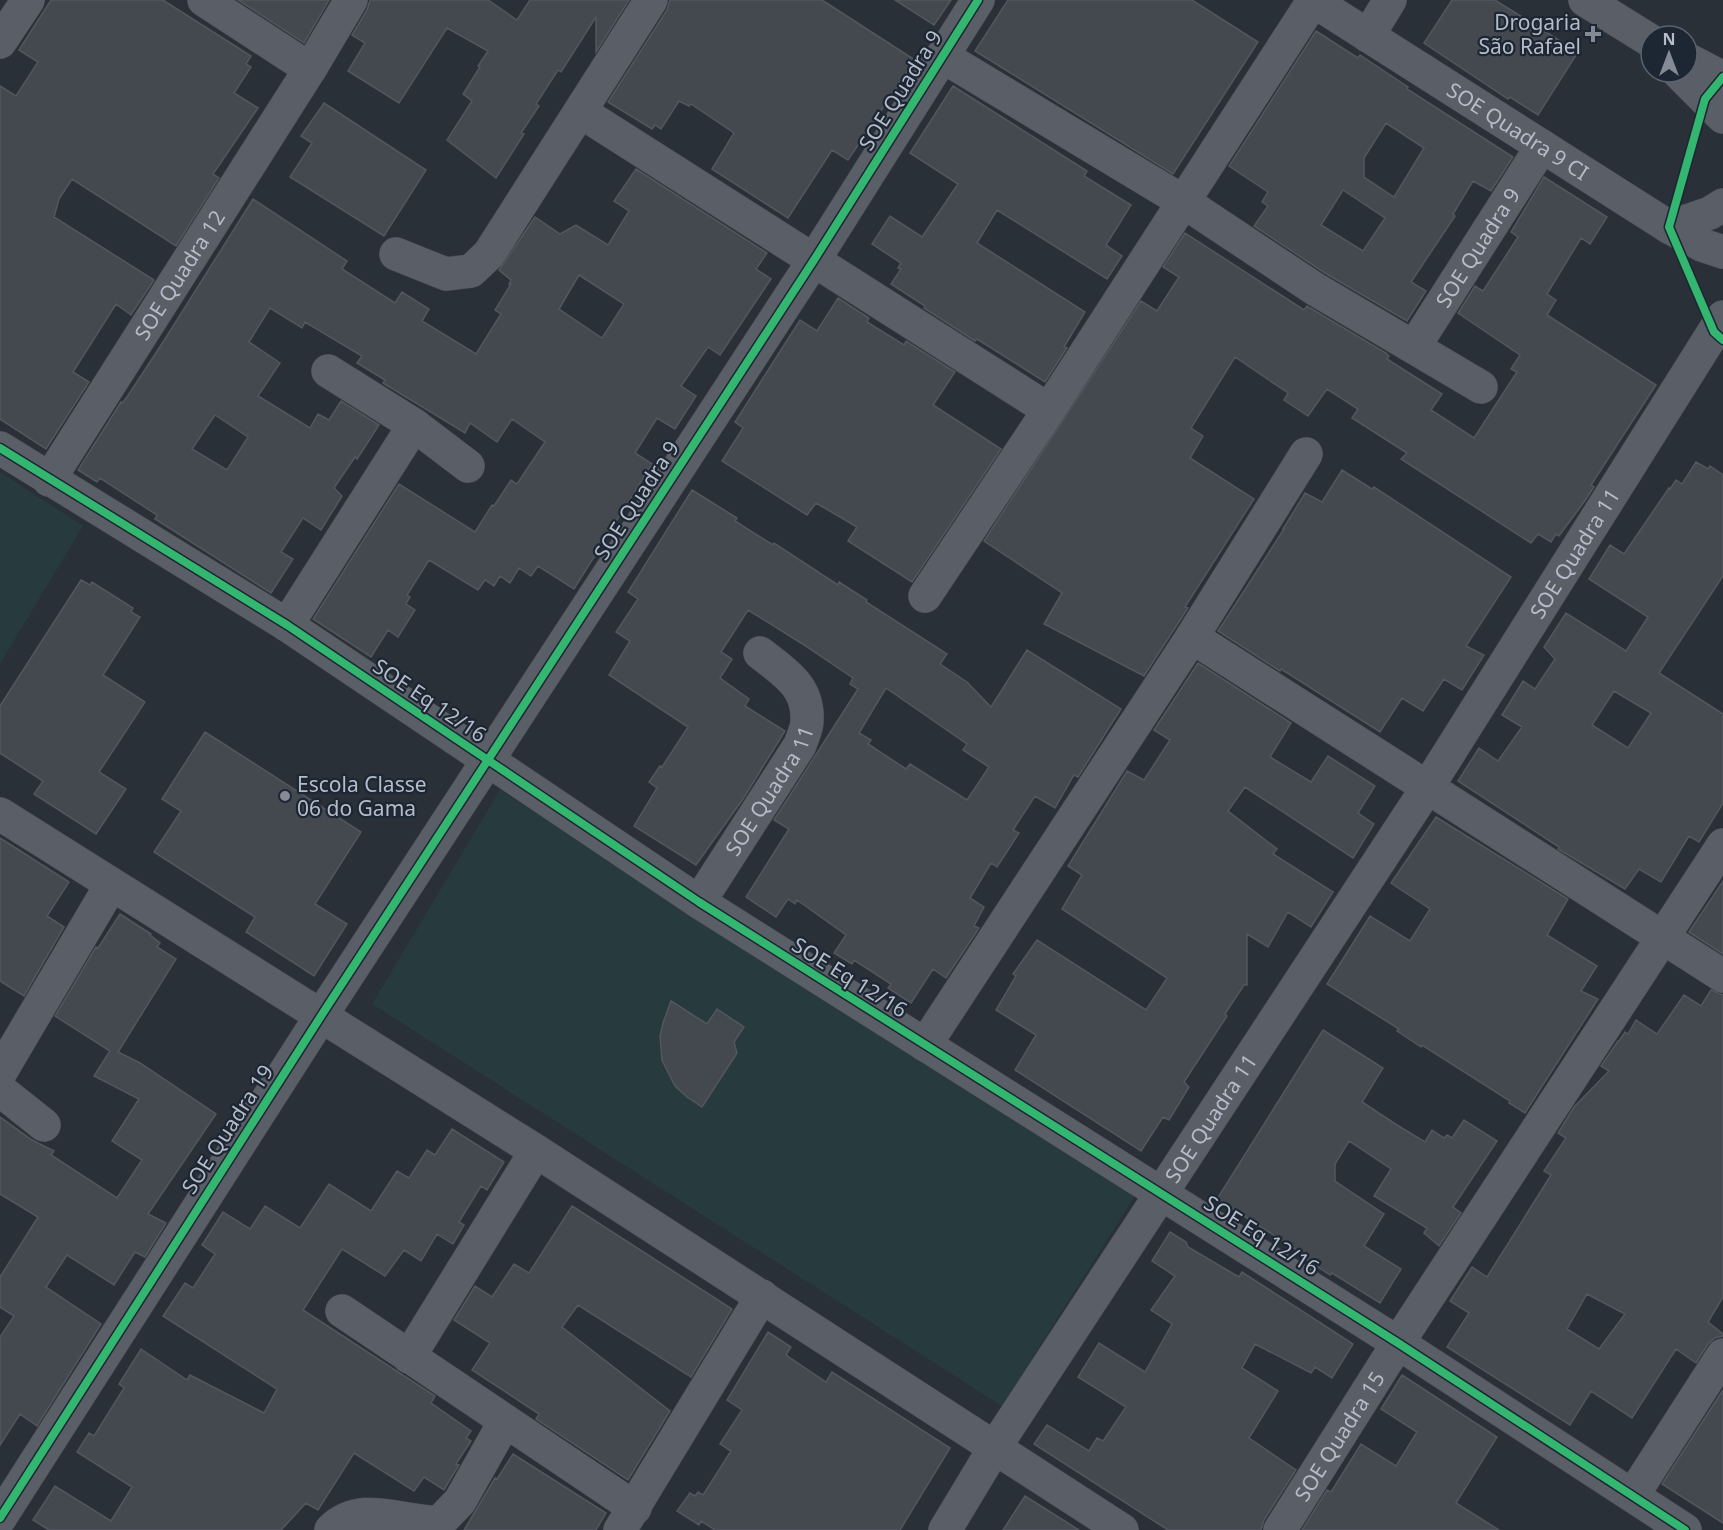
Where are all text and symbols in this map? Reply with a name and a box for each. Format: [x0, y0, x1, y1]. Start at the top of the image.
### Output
place label: Drogaria São Rafael [1478, 8, 1581, 60]
north arrow [1639, 24, 1699, 84]
street label: SOE Quadra 9 [852, 25, 948, 155]
marker: Drogaria São Rafael [1586, 27, 1600, 41]
text: N [1662, 28, 1676, 50]
street label: SOE Quadra 9 CI [1442, 75, 1594, 186]
street label: SOE Quadra 9 [1429, 182, 1526, 313]
street label: SOE Quadra 12 [128, 205, 231, 345]
street label: SOE Quadra 9 [587, 435, 685, 565]
street label: SOE Quadra 11 [1523, 483, 1626, 624]
street label: SOE Eq 12/16 [368, 652, 492, 748]
street label: SOE Quadra 11 [718, 722, 820, 861]
place label: Escola Classe 06 do Gama [297, 770, 427, 822]
marker: Escola Classe 06 do Gama [278, 789, 292, 803]
street label: SOE Eq 12/16 [787, 930, 913, 1024]
street label: SOE Quadra 11 [1158, 1048, 1263, 1188]
street label: SOE Quadra 19 [175, 1059, 279, 1199]
street label: SOE Eq 12/16 [1199, 1188, 1325, 1282]
street label: SOE Quadra 15 [1288, 1366, 1391, 1506]

